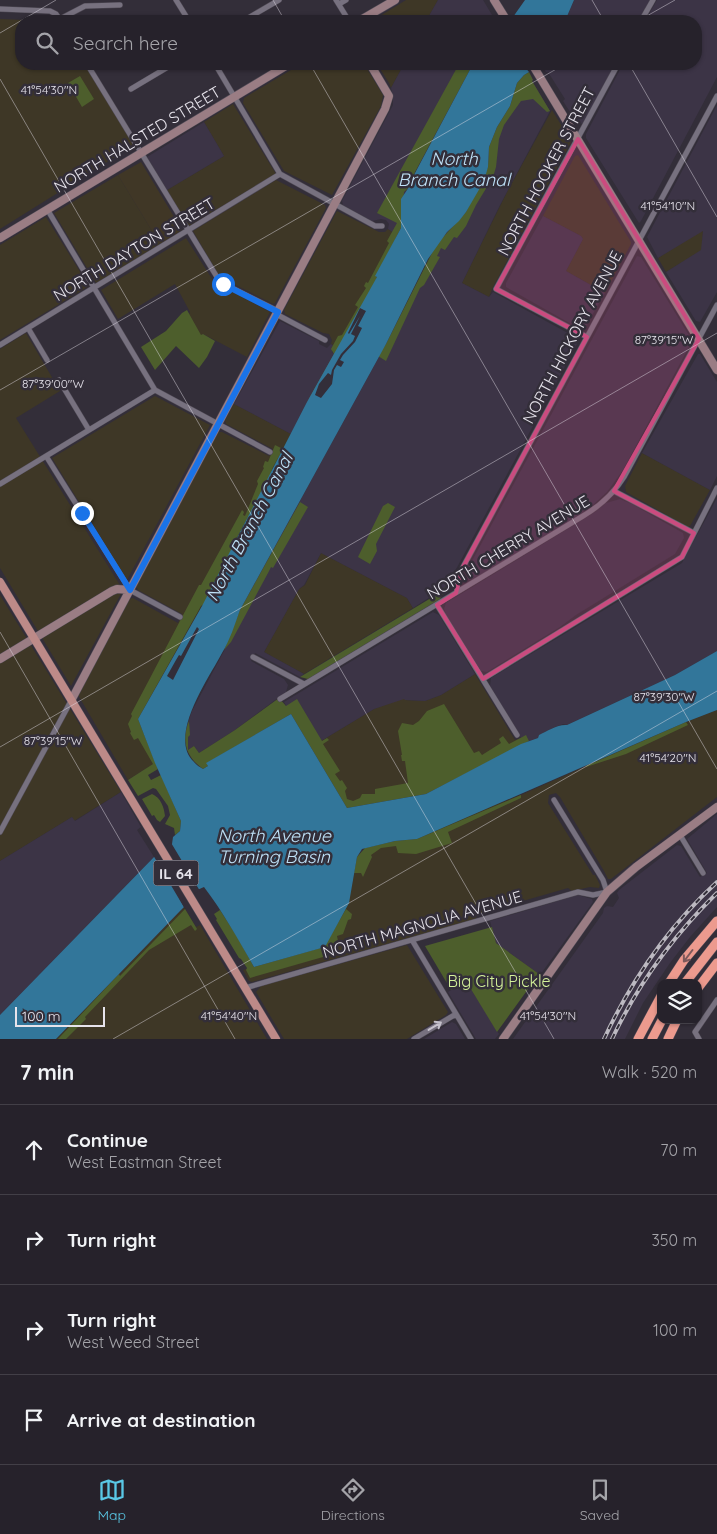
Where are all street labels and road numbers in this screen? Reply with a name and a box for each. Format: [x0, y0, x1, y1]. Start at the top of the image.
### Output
street label: NORTH HALSTED STREET [50, 81, 224, 197]
street label: NORTH HOOKER STREET [493, 83, 599, 259]
street label: NORTH DAYTON STREET [50, 193, 219, 305]
street label: NORTH HICKORY AVENUE [518, 247, 626, 427]
street label: NORTH CHERRY AVENUE [423, 490, 593, 604]
road number: IL 64 [154, 860, 198, 886]
street label: NORTH MAGNOLIA AVENUE [320, 886, 524, 962]

